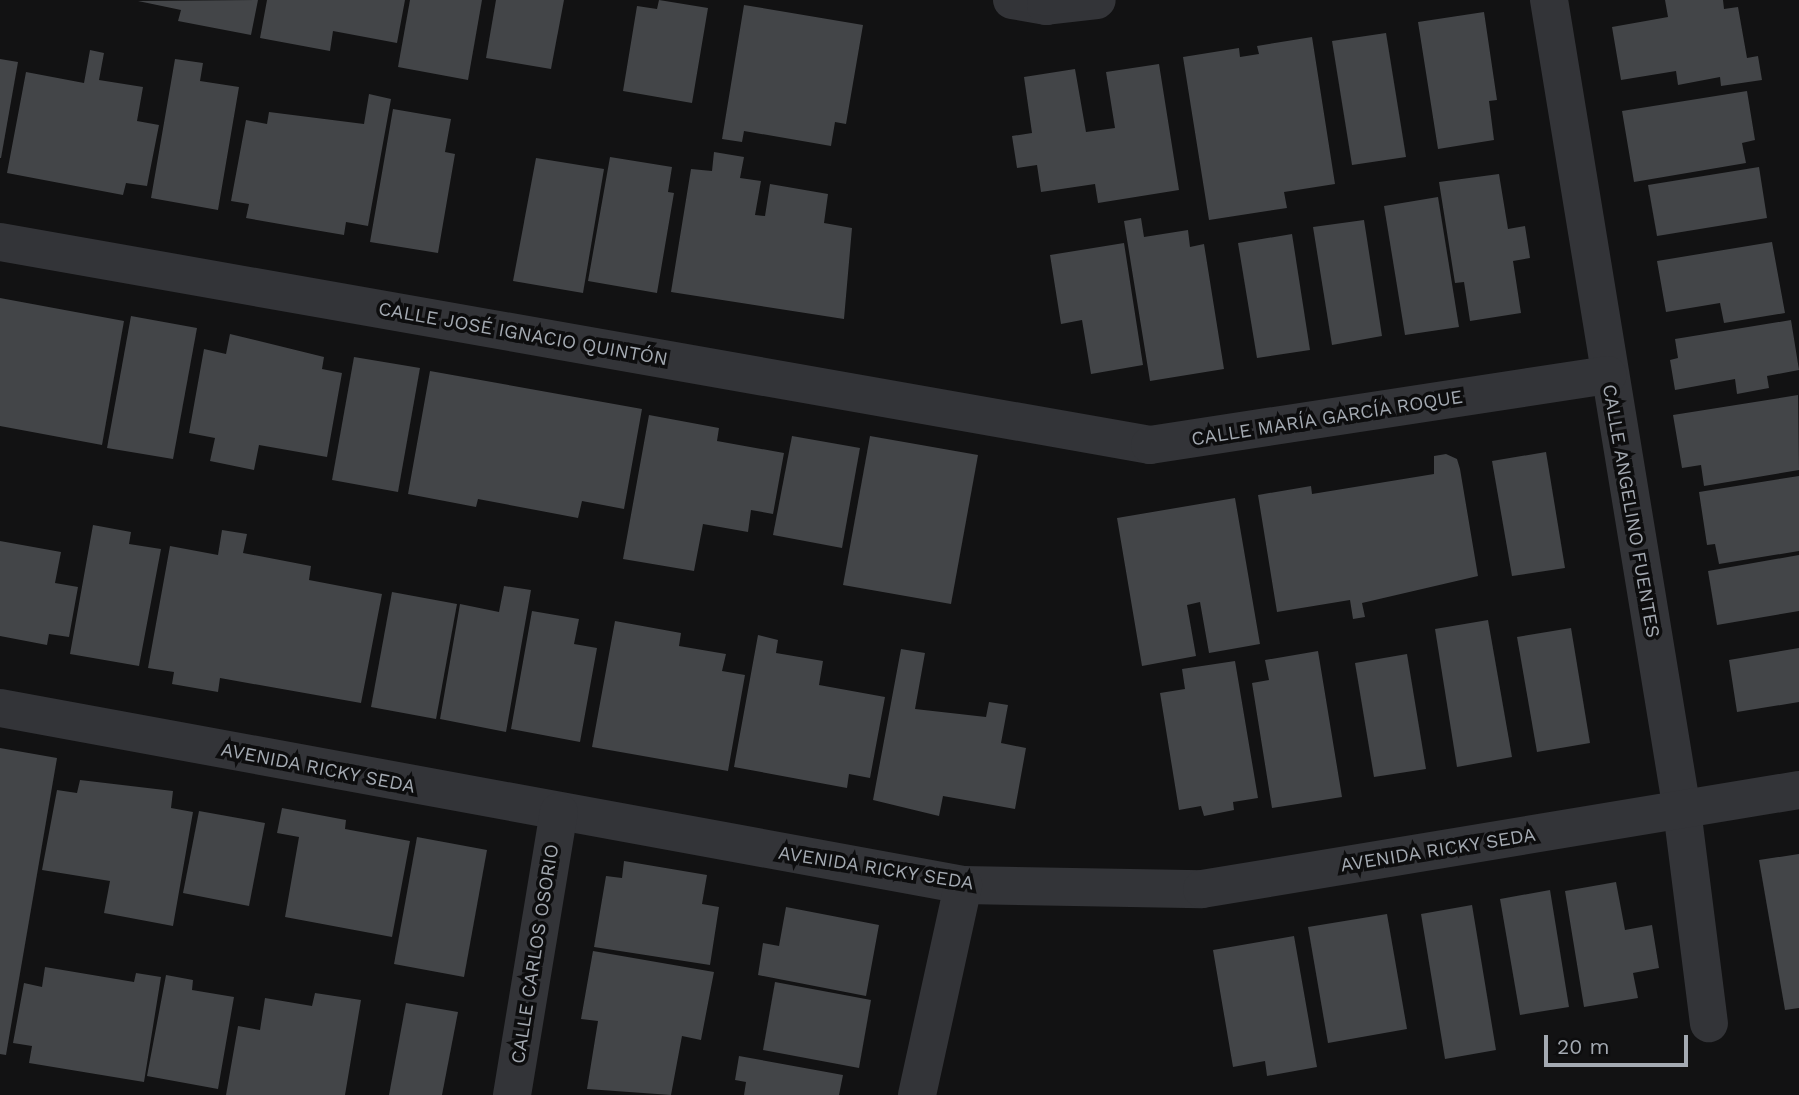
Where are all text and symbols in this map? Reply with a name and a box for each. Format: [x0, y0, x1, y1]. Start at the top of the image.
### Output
street label: CALLE JOSÉ IGNACIO QUINTÓN [376, 297, 670, 371]
street label: CALLE ANGELINO FUENTES [1597, 382, 1665, 640]
street label: CALLE MARÍA GARCÍA ROQUE [1189, 385, 1465, 451]
street label: AVENIDA RICKY SEDA [218, 738, 418, 798]
street label: AVENIDA RICKY SEDA [1338, 823, 1538, 877]
street label: AVENIDA RICKY SEDA [776, 841, 976, 895]
street label: CALLE CARLOS OSORIO [506, 843, 564, 1065]
scale bar [1547, 1021, 1690, 1066]
text: 20 m [1557, 1034, 1609, 1059]

